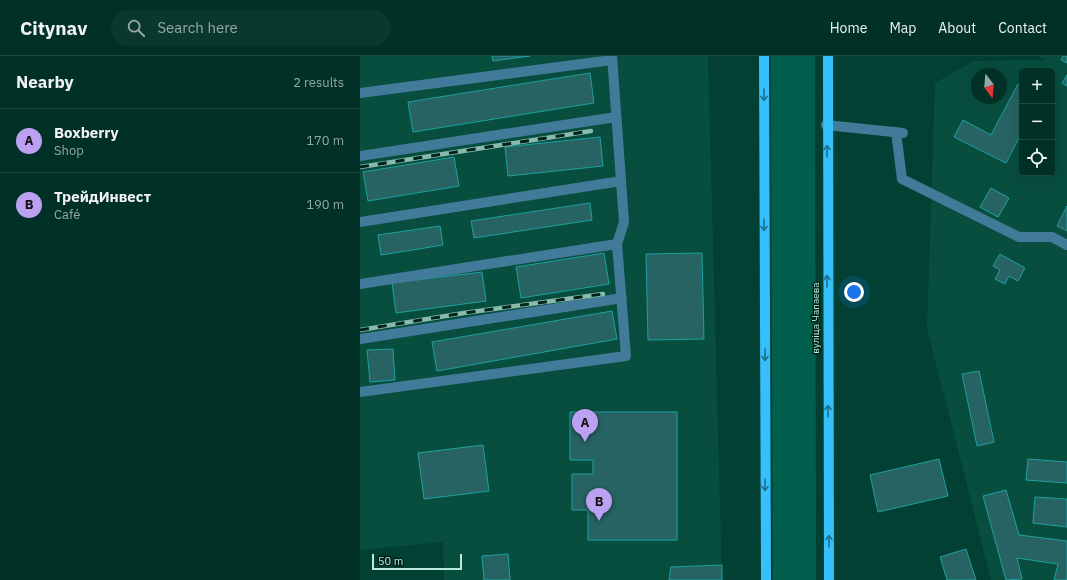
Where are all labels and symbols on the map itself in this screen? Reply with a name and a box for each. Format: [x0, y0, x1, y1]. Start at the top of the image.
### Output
north arrow [971, 68, 1007, 104]
one-way arrow [760, 88, 768, 101]
one-way arrow [823, 145, 831, 158]
one-way arrow [761, 218, 768, 231]
one-way arrow [823, 275, 831, 288]
street label: вуліца Чапаева [809, 282, 822, 354]
your location [844, 282, 864, 302]
one-way arrow [761, 348, 769, 361]
one-way arrow [824, 405, 832, 418]
pin: A [572, 409, 598, 442]
one-way arrow [761, 478, 769, 491]
pin: B [586, 488, 612, 521]
one-way arrow [825, 535, 833, 548]
scale bar [372, 552, 462, 571]

